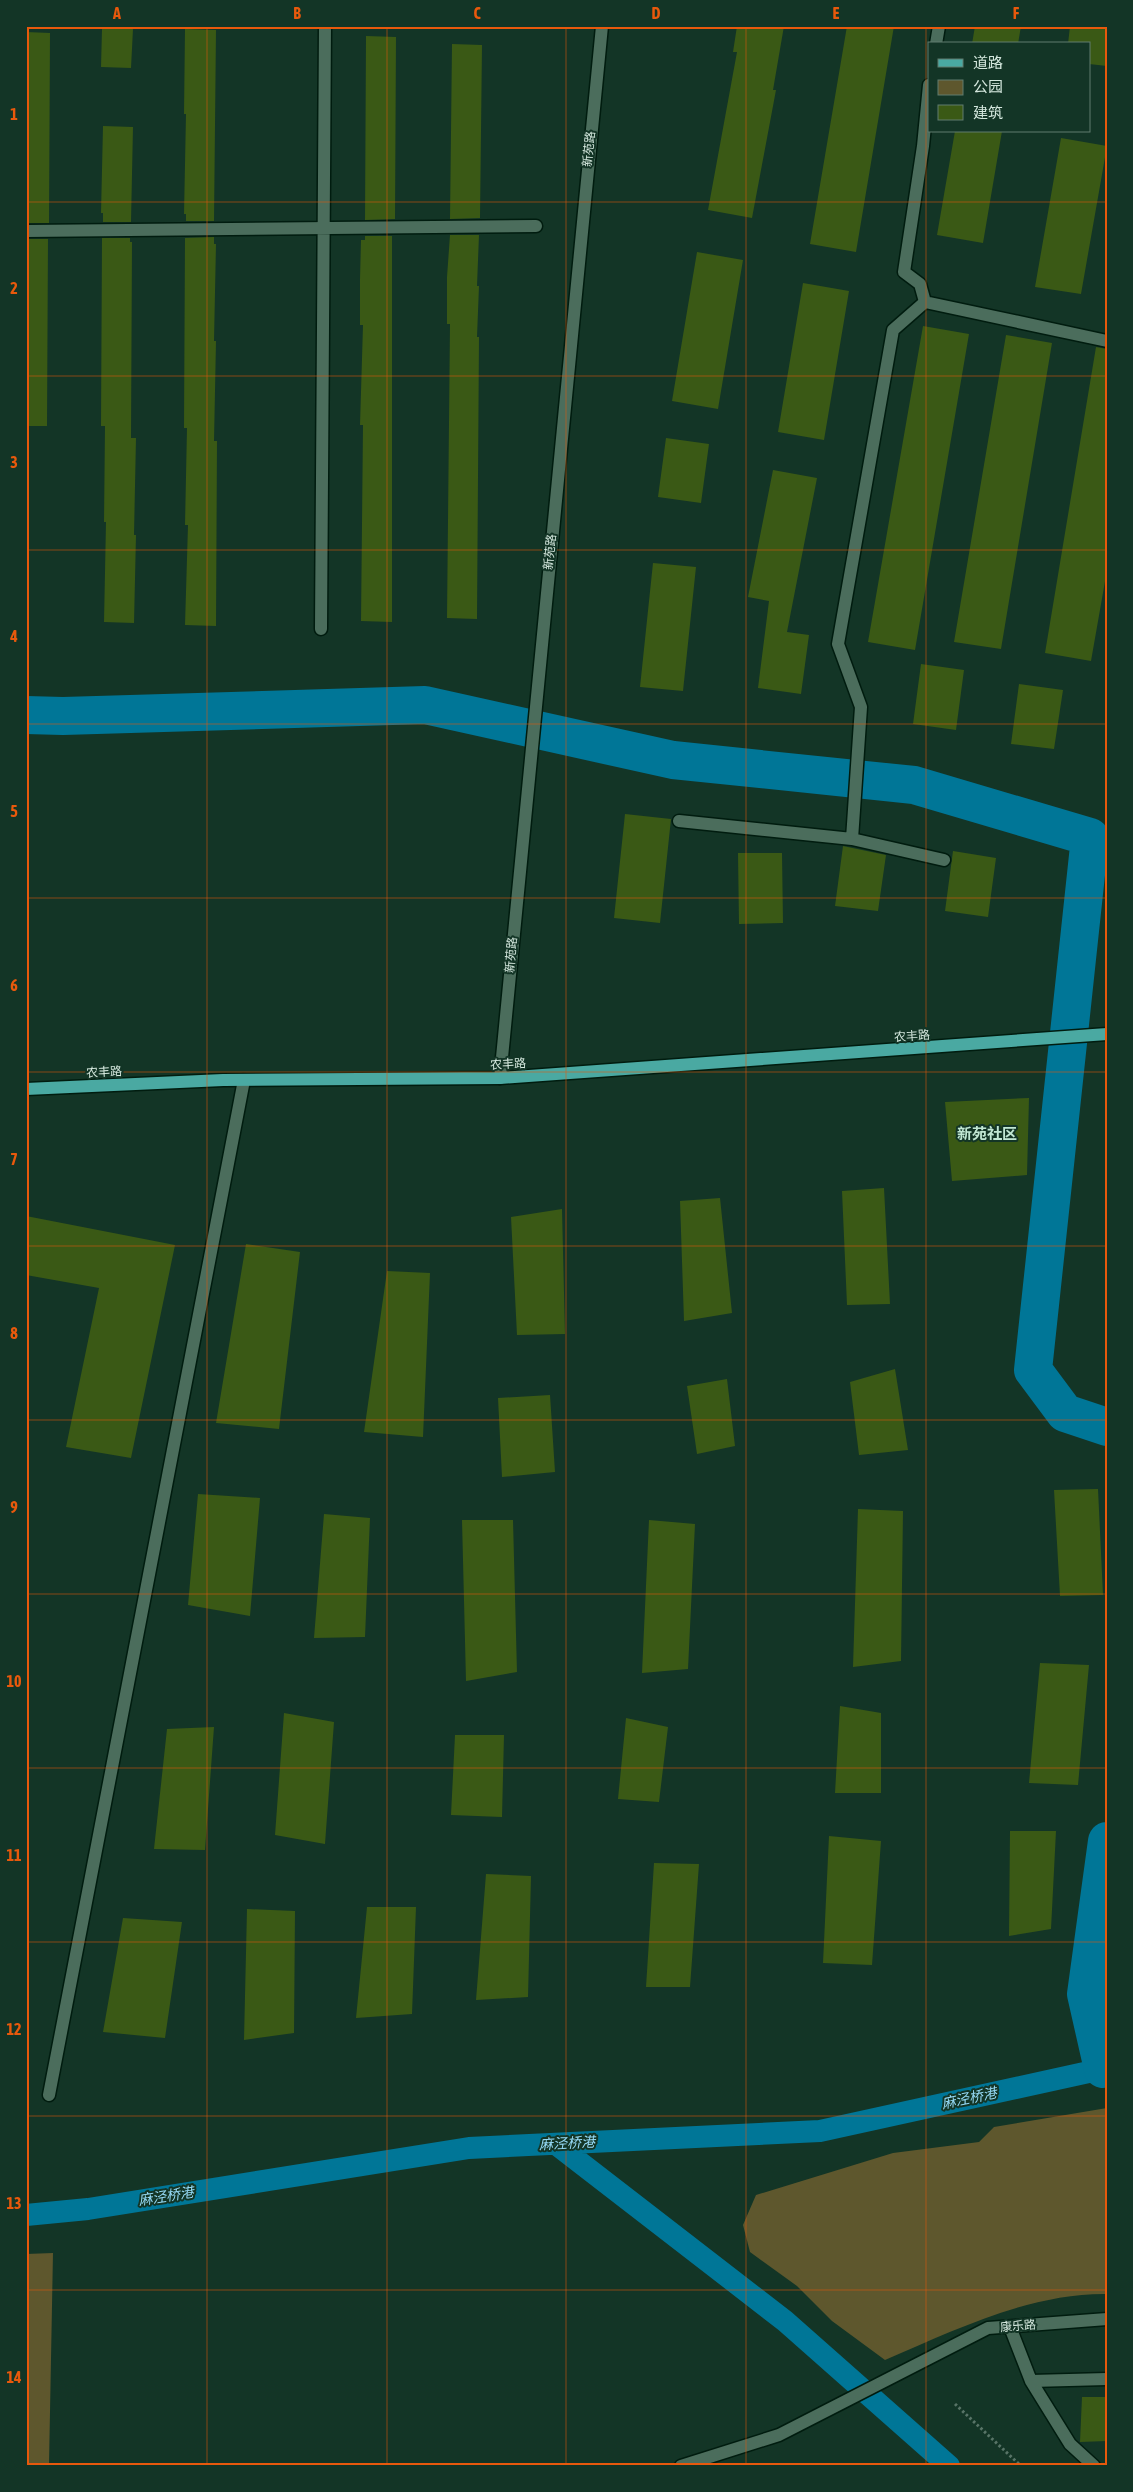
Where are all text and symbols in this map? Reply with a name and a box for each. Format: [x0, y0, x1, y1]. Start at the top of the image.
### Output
text: A [112, 4, 121, 22]
text: B [293, 4, 301, 22]
text: C [473, 4, 481, 22]
text: D [652, 4, 661, 22]
text: E [833, 4, 840, 22]
text: F [1013, 4, 1020, 22]
legend [928, 42, 1090, 132]
text: 道路 [973, 54, 1003, 71]
text: 公园 [973, 78, 1003, 95]
text: 建筑 [973, 104, 1003, 121]
text: 1 [10, 105, 18, 123]
street label: 新苑路 [580, 130, 598, 168]
text: 2 [10, 279, 18, 297]
text: 3 [10, 453, 18, 471]
street label: 新苑路 [541, 533, 559, 571]
text: 4 [9, 627, 18, 645]
text: 5 [10, 802, 18, 820]
street label: 新苑路 [502, 936, 520, 974]
text: 6 [10, 976, 18, 994]
street label: 农丰路 [894, 1028, 930, 1044]
street label: 农丰路 [490, 1056, 526, 1072]
street label: 农丰路 [86, 1064, 122, 1080]
district label: 新苑社区 [957, 1125, 1017, 1142]
text: 7 [10, 1150, 18, 1168]
text: 8 [10, 1324, 18, 1342]
text: 9 [10, 1498, 18, 1516]
text: 10 [6, 1672, 22, 1690]
text: 11 [6, 1846, 22, 1864]
text: 12 [6, 2020, 22, 2038]
water label: 麻泾桥港 [940, 2084, 1000, 2112]
water label: 麻泾桥港 [539, 2133, 597, 2152]
water label: 麻泾桥港 [137, 2183, 197, 2208]
text: 13 [6, 2194, 22, 2212]
street label: 康乐路 [999, 2317, 1037, 2335]
text: 14 [6, 2368, 22, 2386]

